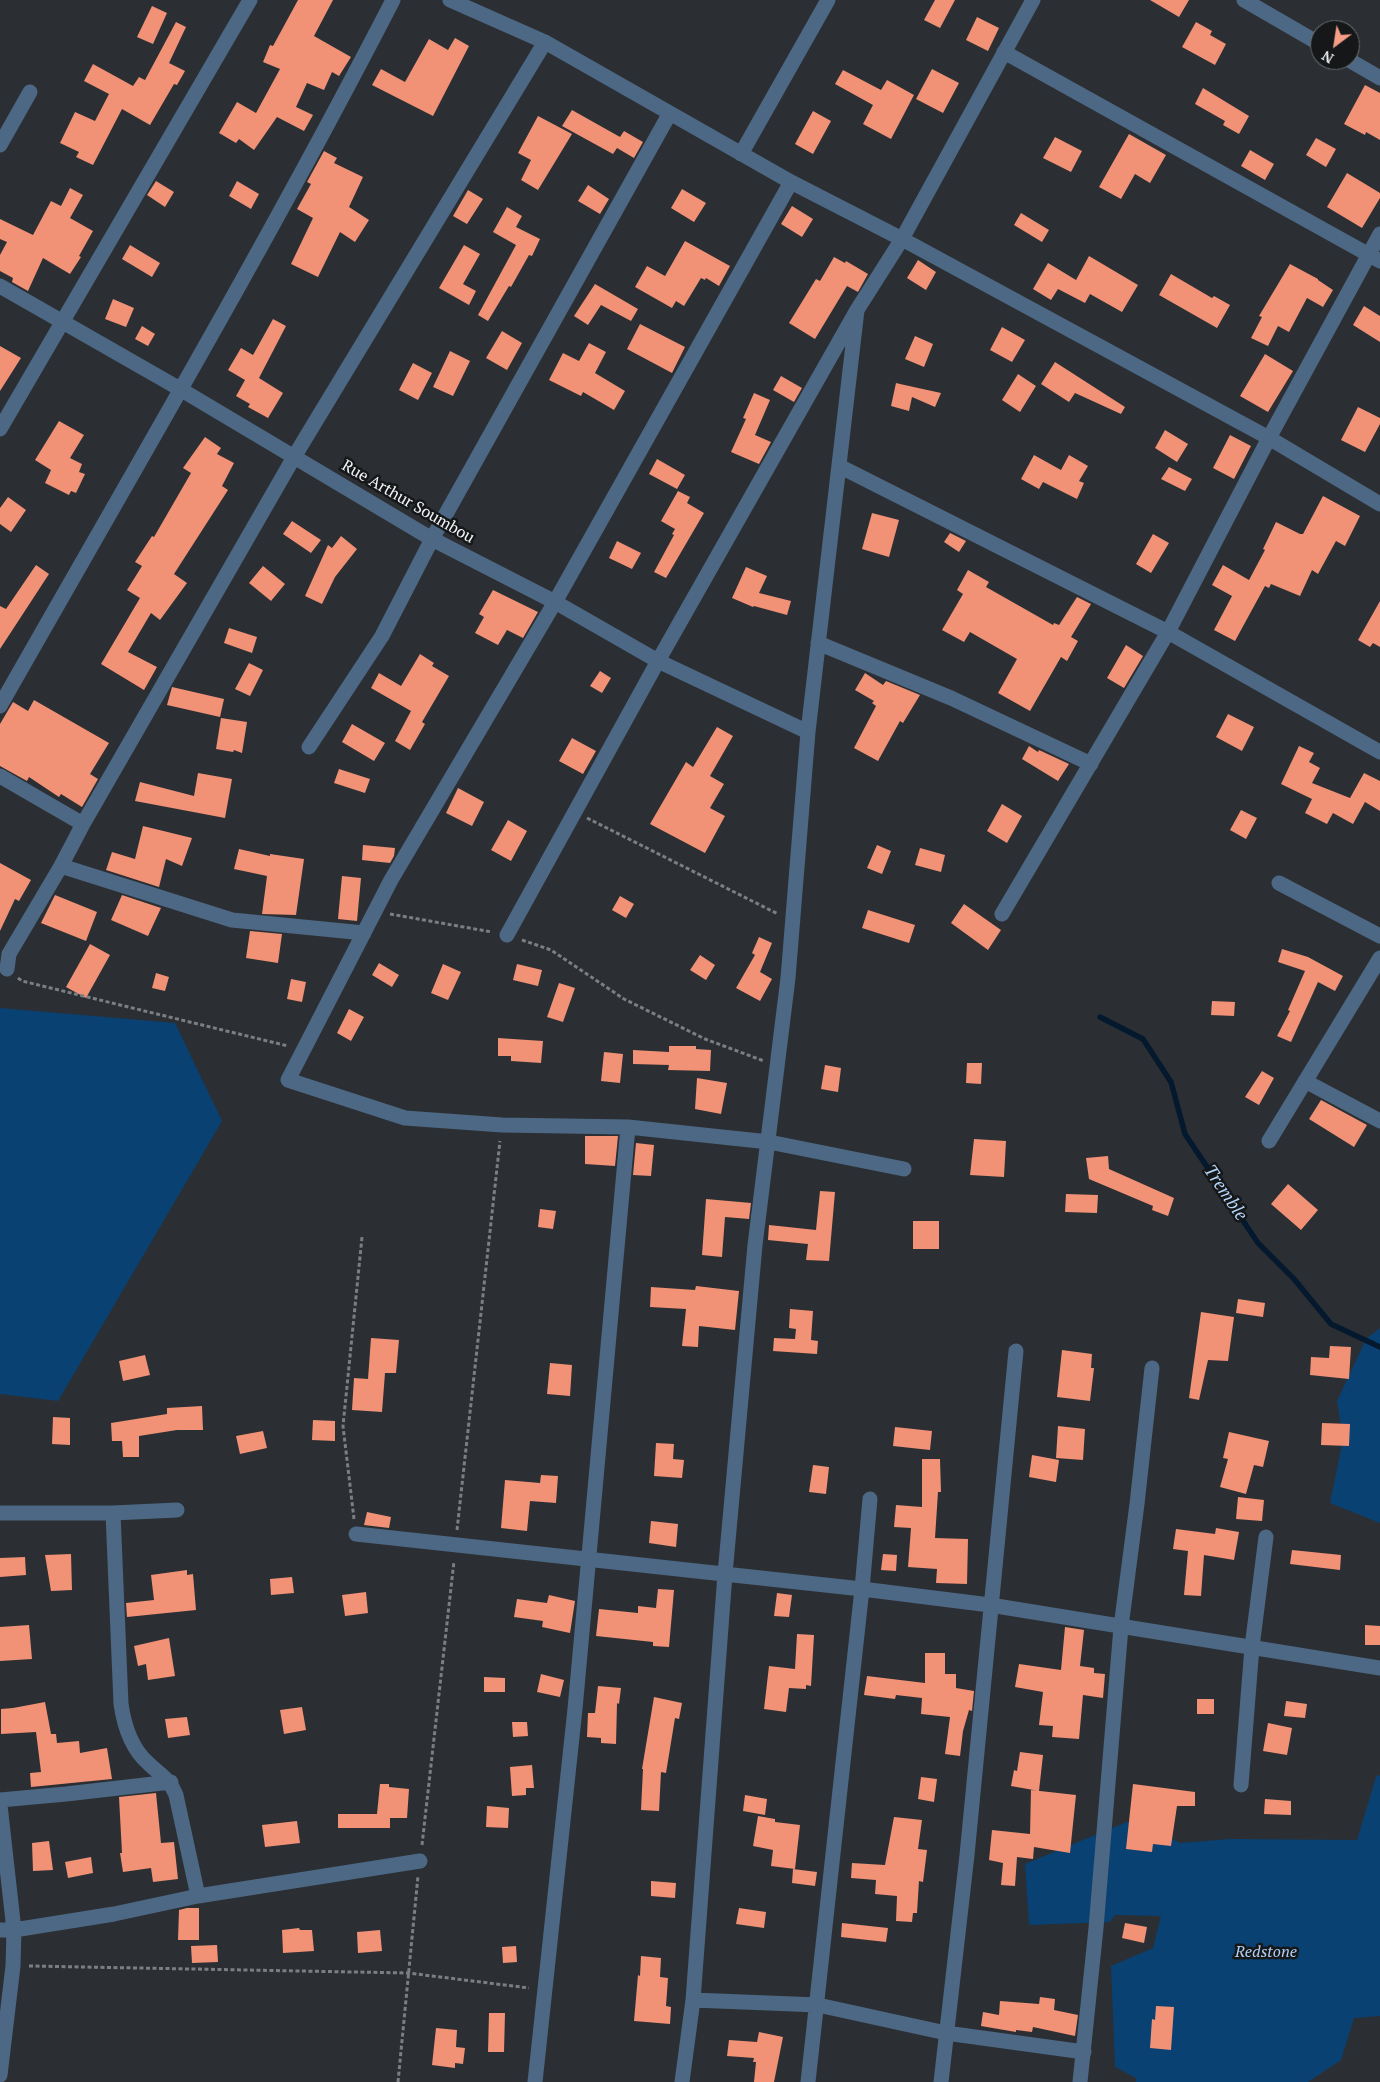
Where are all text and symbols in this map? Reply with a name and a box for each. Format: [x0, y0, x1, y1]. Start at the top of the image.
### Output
north arrow [1310, 20, 1360, 70]
text: N [1318, 47, 1337, 68]
street label: Rue Arthur Soumbou [338, 456, 478, 548]
water label: Tremble [1198, 1161, 1252, 1225]
park label: Redstone [1235, 1942, 1297, 1962]

